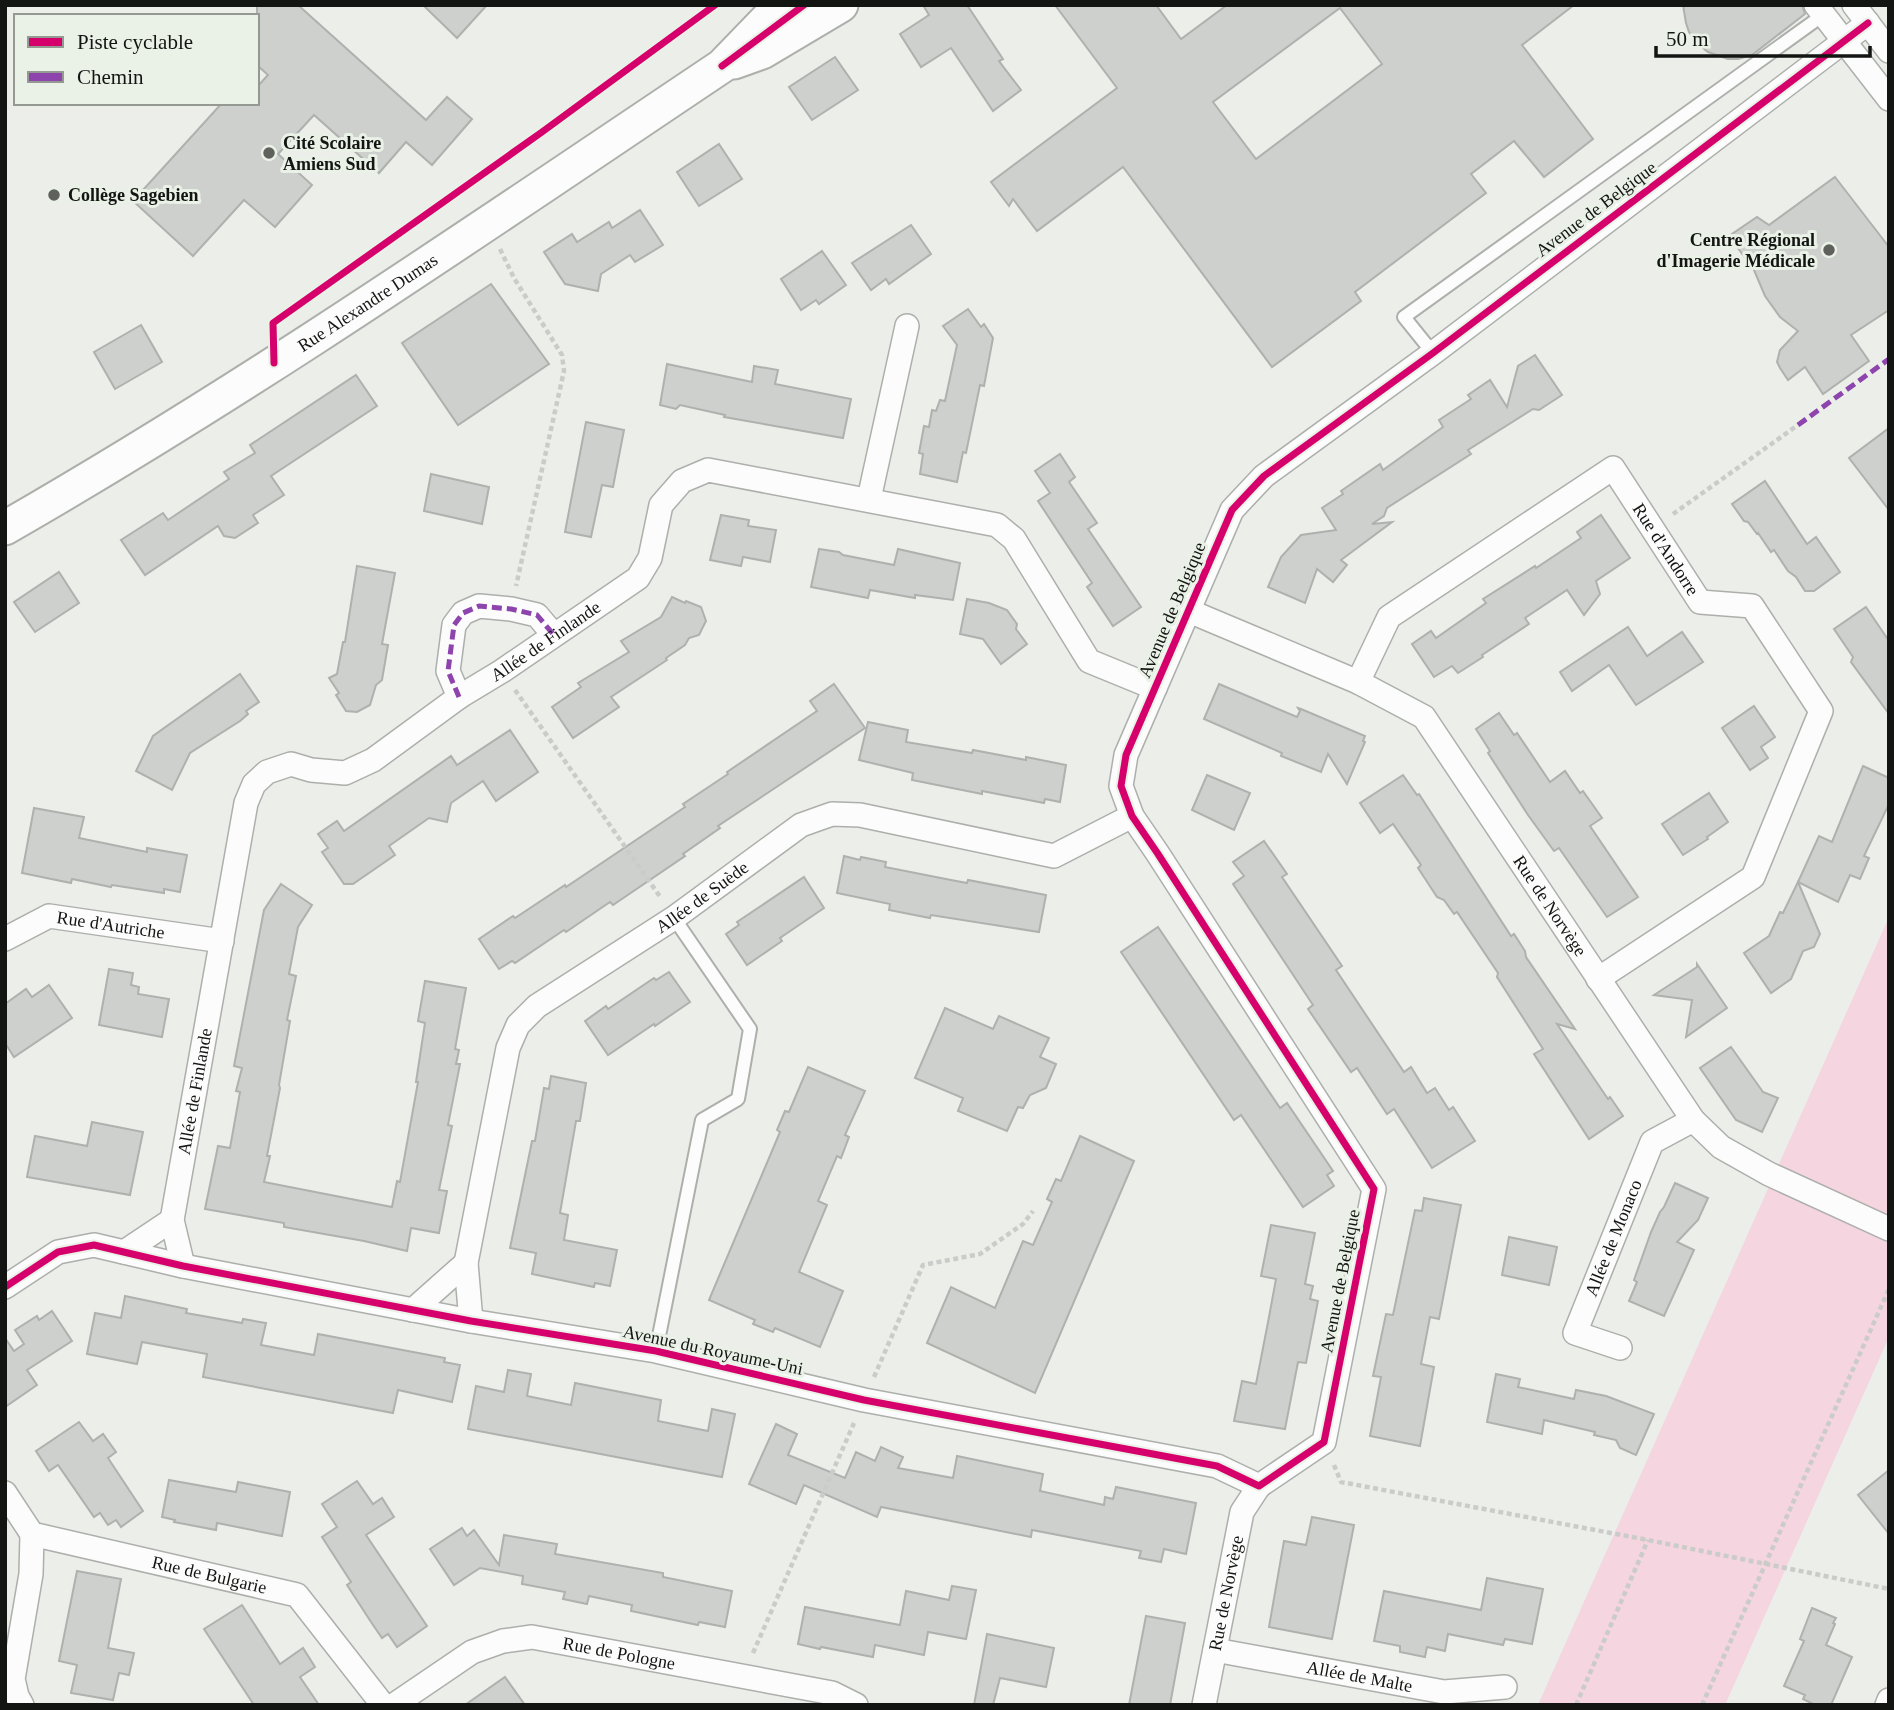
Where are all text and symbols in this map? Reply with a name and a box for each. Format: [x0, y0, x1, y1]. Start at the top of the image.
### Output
legend [14, 14, 259, 105]
scale bar [1656, 14, 1870, 58]
text: 50 m [1666, 27, 1709, 51]
text: Piste cyclable [77, 30, 193, 54]
text: Chemin [77, 65, 144, 89]
place label: Cité Scolaire Amiens Sud [283, 133, 381, 174]
marker: Cité Scolaire Amiens Sud [261, 145, 277, 161]
street label: Avenue de Belgique [1532, 157, 1660, 261]
place label: Collège Sagebien [68, 185, 199, 205]
marker: Collège Sagebien [46, 187, 62, 203]
place label: Centre Régional d'Imagerie Médicale [1657, 230, 1815, 271]
marker: Centre Régional d'Imagerie Médicale [1821, 242, 1837, 258]
street label: Rue Alexandre Dumas [294, 250, 441, 356]
street label: Rue d'Andorre [1629, 500, 1703, 599]
street label: Avenue de Belgique [1134, 539, 1210, 681]
street label: Allée de Finlande [487, 597, 604, 685]
street label: Rue de Norvège [1509, 852, 1591, 960]
street label: Allée de Suède [652, 857, 752, 937]
street label: Rue d'Autriche [55, 907, 166, 943]
street label: Allée de Finlande [174, 1027, 216, 1156]
street label: Allée de Monaco [1581, 1177, 1646, 1299]
street label: Avenue de Belgique [1316, 1208, 1364, 1354]
street label: Avenue du Royaume-Uni [621, 1321, 805, 1379]
street label: Rue de Norvège [1205, 1534, 1247, 1652]
street label: Rue de Bulgarie [150, 1552, 269, 1598]
street label: Rue de Pologne [561, 1633, 677, 1674]
street label: Allée de Malte [1305, 1657, 1414, 1696]

